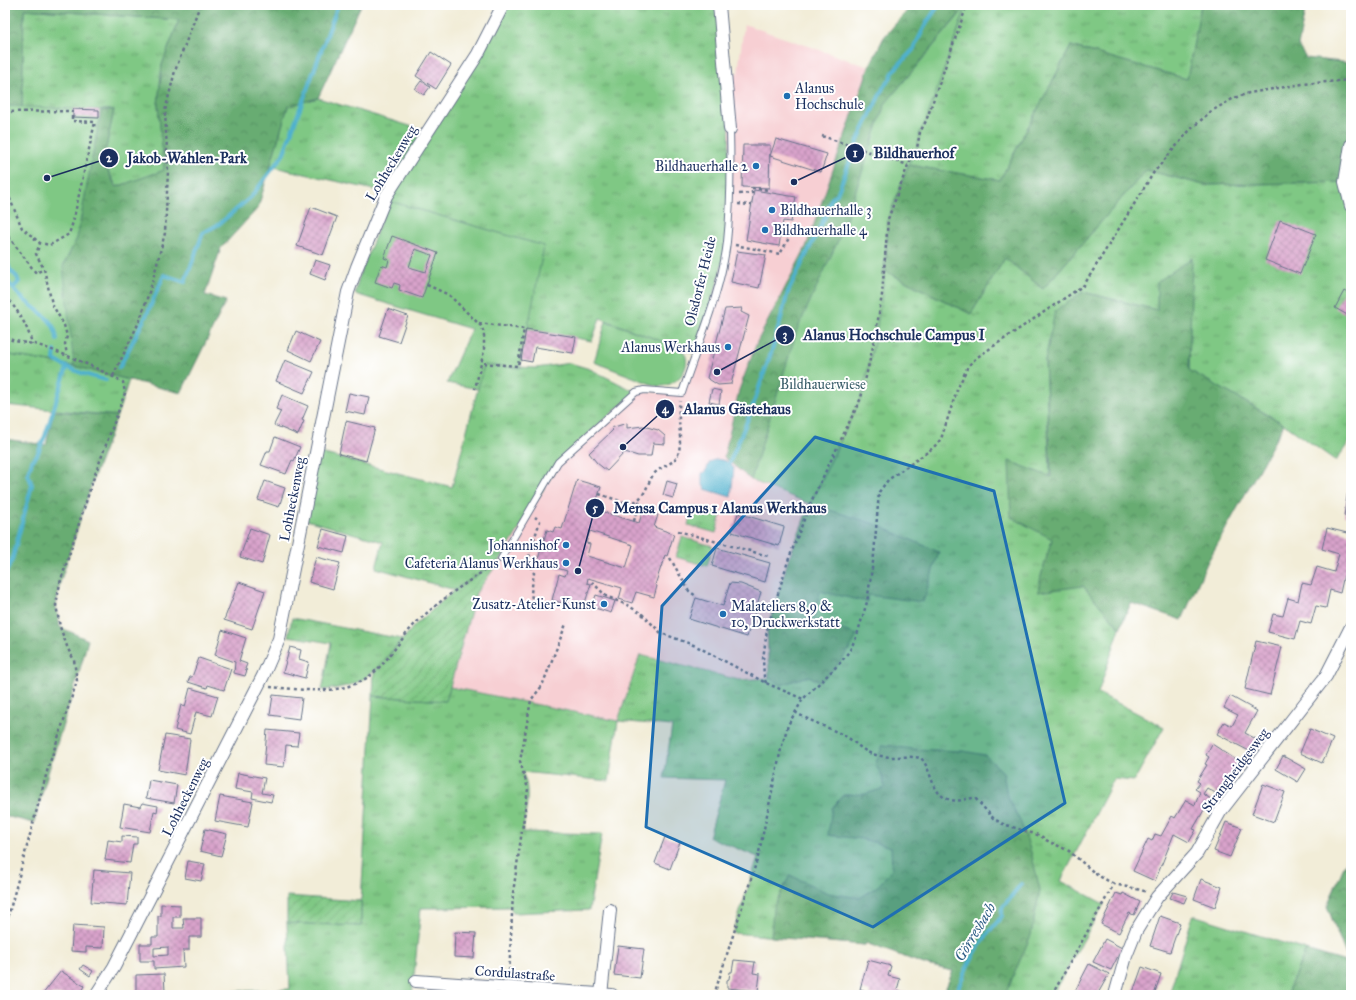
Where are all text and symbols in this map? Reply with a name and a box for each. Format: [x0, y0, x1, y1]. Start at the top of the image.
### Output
place label: Alanus Hochschule [794, 80, 864, 113]
marker: Alanus Hochschule [782, 91, 792, 101]
street label: Lohheckenweg [362, 122, 421, 204]
callout: Bildhauerhof [845, 139, 962, 166]
callout: Jakob-Wahlen-Park [99, 144, 255, 171]
text: Bildhauerhof [874, 144, 957, 162]
text: 1 [853, 146, 858, 160]
text: Jakob-Wahlen-Park [125, 149, 248, 168]
text: 2 [106, 151, 113, 165]
place label: Bildhauerhalle 2 [655, 158, 748, 175]
marker: Bildhauerhalle 2 [751, 161, 761, 171]
place label: Bildhauerhalle 3 [780, 202, 872, 219]
marker: Bildhauerhalle 3 [767, 205, 777, 215]
place label: Bildhauerhalle 4 [773, 222, 868, 239]
marker: Bildhauerhalle 4 [760, 225, 770, 235]
street label: Olsdorfer Heide [681, 234, 720, 328]
callout: Alanus Hochschule Campus I [775, 321, 992, 348]
text: Alanus Hochschule Campus I [802, 326, 985, 345]
text: 3 [783, 328, 788, 343]
place label: Alanus Werkhaus [620, 339, 720, 356]
marker: Alanus Werkhaus [723, 342, 733, 352]
park label: Bildhauerwiese [780, 376, 866, 393]
callout: Alanus Gästehaus [655, 395, 798, 422]
text: Alanus Gästehaus [682, 400, 791, 418]
text: 4 [662, 402, 670, 417]
street label: Lohheckenweg [276, 455, 309, 543]
callout: Mensa Campus 1 Alanus Werkhaus [585, 495, 834, 522]
text: Mensa Campus 1 Alanus Werkhaus [614, 499, 827, 518]
text: 5 [592, 501, 598, 515]
place label: Johannishof [486, 537, 560, 555]
marker: Johannishof [561, 540, 571, 550]
place label: Cafeteria Alanus Werkhaus [405, 555, 558, 572]
marker: Cafeteria Alanus Werkhaus [561, 558, 571, 568]
place label: Zusatz-Atelier-Kunst [472, 596, 596, 613]
place label: Malateliers 8,9 & 10, Druckwerkstatt [731, 598, 840, 631]
marker: Zusatz-Atelier-Kunst [599, 599, 609, 609]
marker: Malateliers 8,9 & 10, Druckwerkstatt [718, 609, 728, 619]
street label: Strangheidgesweg [1198, 724, 1273, 816]
street label: Lohheckenweg [158, 755, 213, 839]
water label: Görresbach [951, 899, 1000, 964]
street label: Cordulastraße [474, 962, 556, 985]

